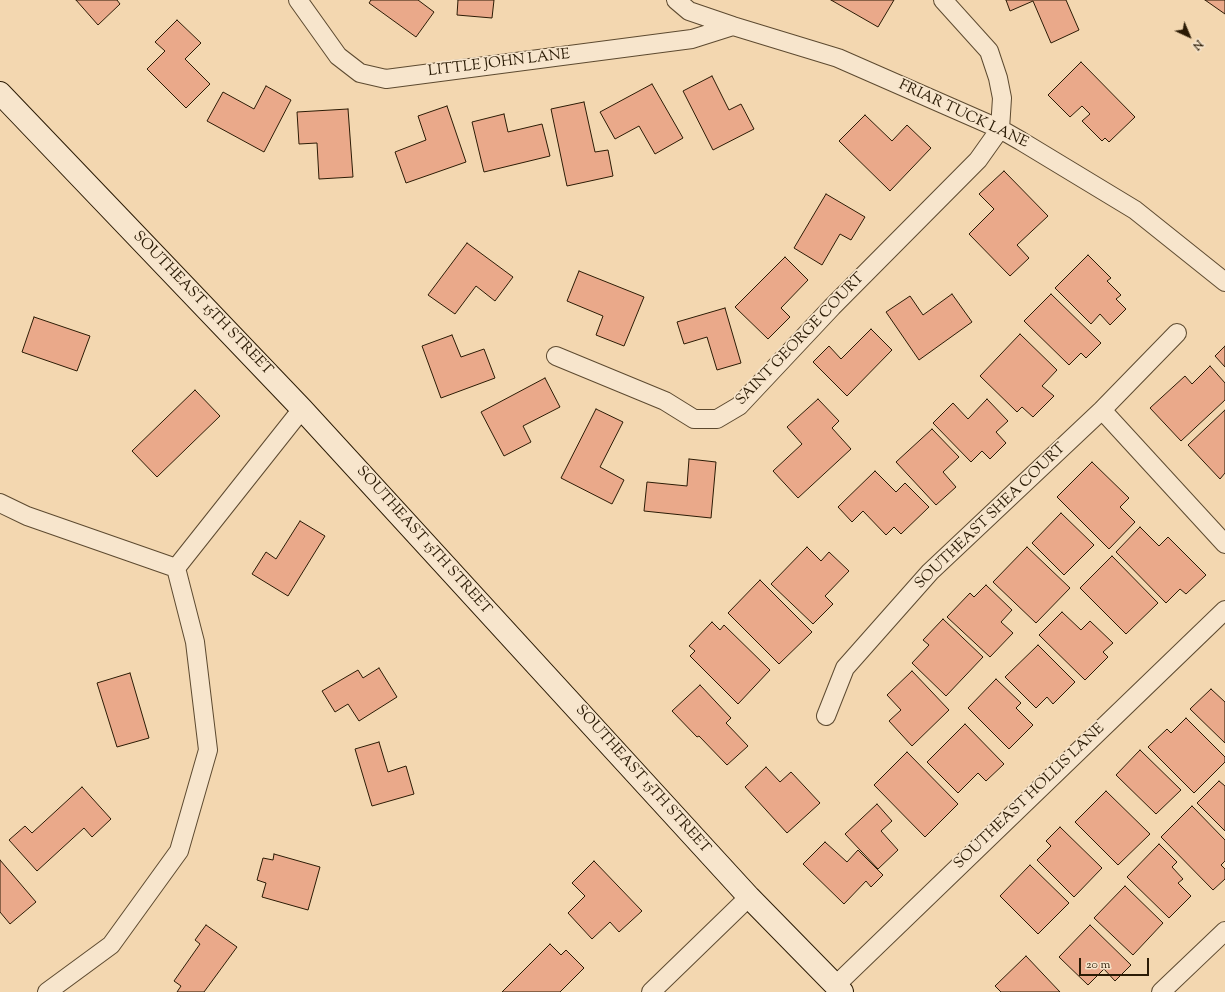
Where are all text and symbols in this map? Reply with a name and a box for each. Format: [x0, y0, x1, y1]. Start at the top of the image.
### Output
north arrow [1169, 16, 1209, 56]
text: N [1189, 36, 1206, 53]
street label: LITTLE JOHN LANE [427, 46, 571, 82]
street label: FRIAR TUCK LANE [895, 77, 1031, 153]
street label: SOUTHEAST 15TH STREET [128, 228, 276, 380]
street label: SAINT GEORGE COURT [733, 270, 869, 410]
street label: SOUTHEAST SHEA COURT [912, 440, 1070, 594]
street label: SOUTHEAST 15TH STREET [352, 463, 494, 619]
street label: SOUTHEAST 15TH STREET [571, 702, 713, 858]
street label: SOUTHEAST HOLLIS LANE [951, 720, 1109, 874]
scale bar [1081, 950, 1151, 976]
text: 20 m [1086, 956, 1110, 974]

